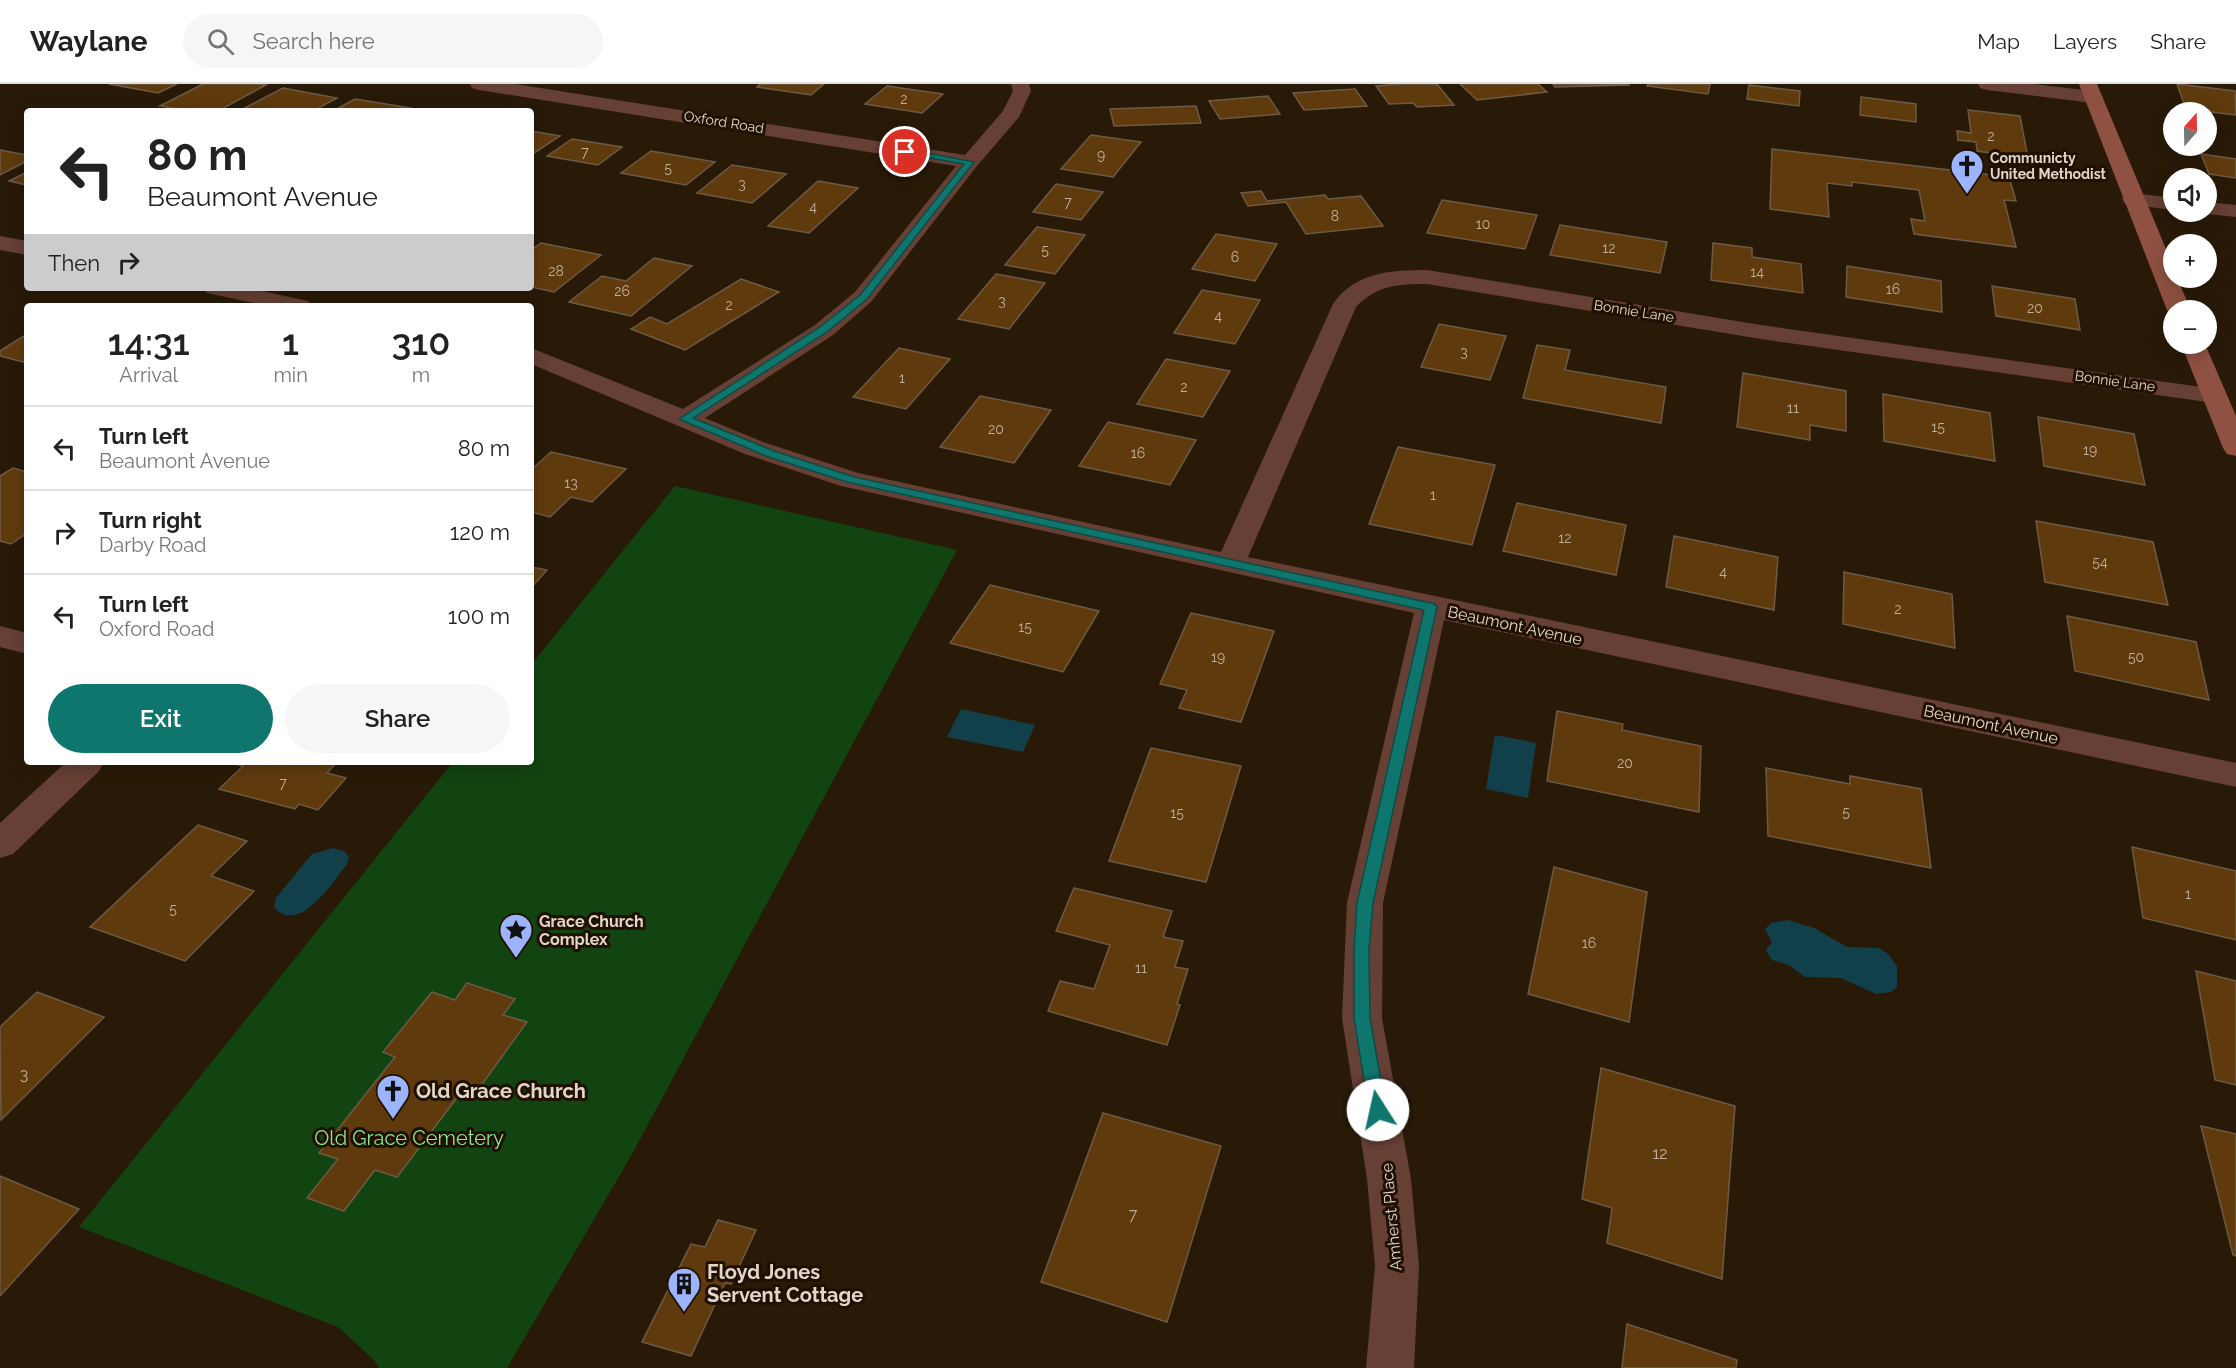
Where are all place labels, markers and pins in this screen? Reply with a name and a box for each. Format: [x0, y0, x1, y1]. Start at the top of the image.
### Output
pin [879, 126, 930, 177]
church icon: Communicty United Methodist [1949, 148, 1985, 195]
place label: Communicty United Methodist [1990, 150, 2107, 182]
place icon: Grace Church Complex [498, 912, 534, 959]
place label: Grace Church Complex [539, 912, 644, 949]
church icon: Old Grace Church [375, 1073, 411, 1120]
place label: Old Grace Church [416, 1079, 586, 1103]
place label: Floyd Jones Servent Cottage [707, 1260, 863, 1307]
building icon: Floyd Jones Servent Cottage [666, 1266, 702, 1313]

